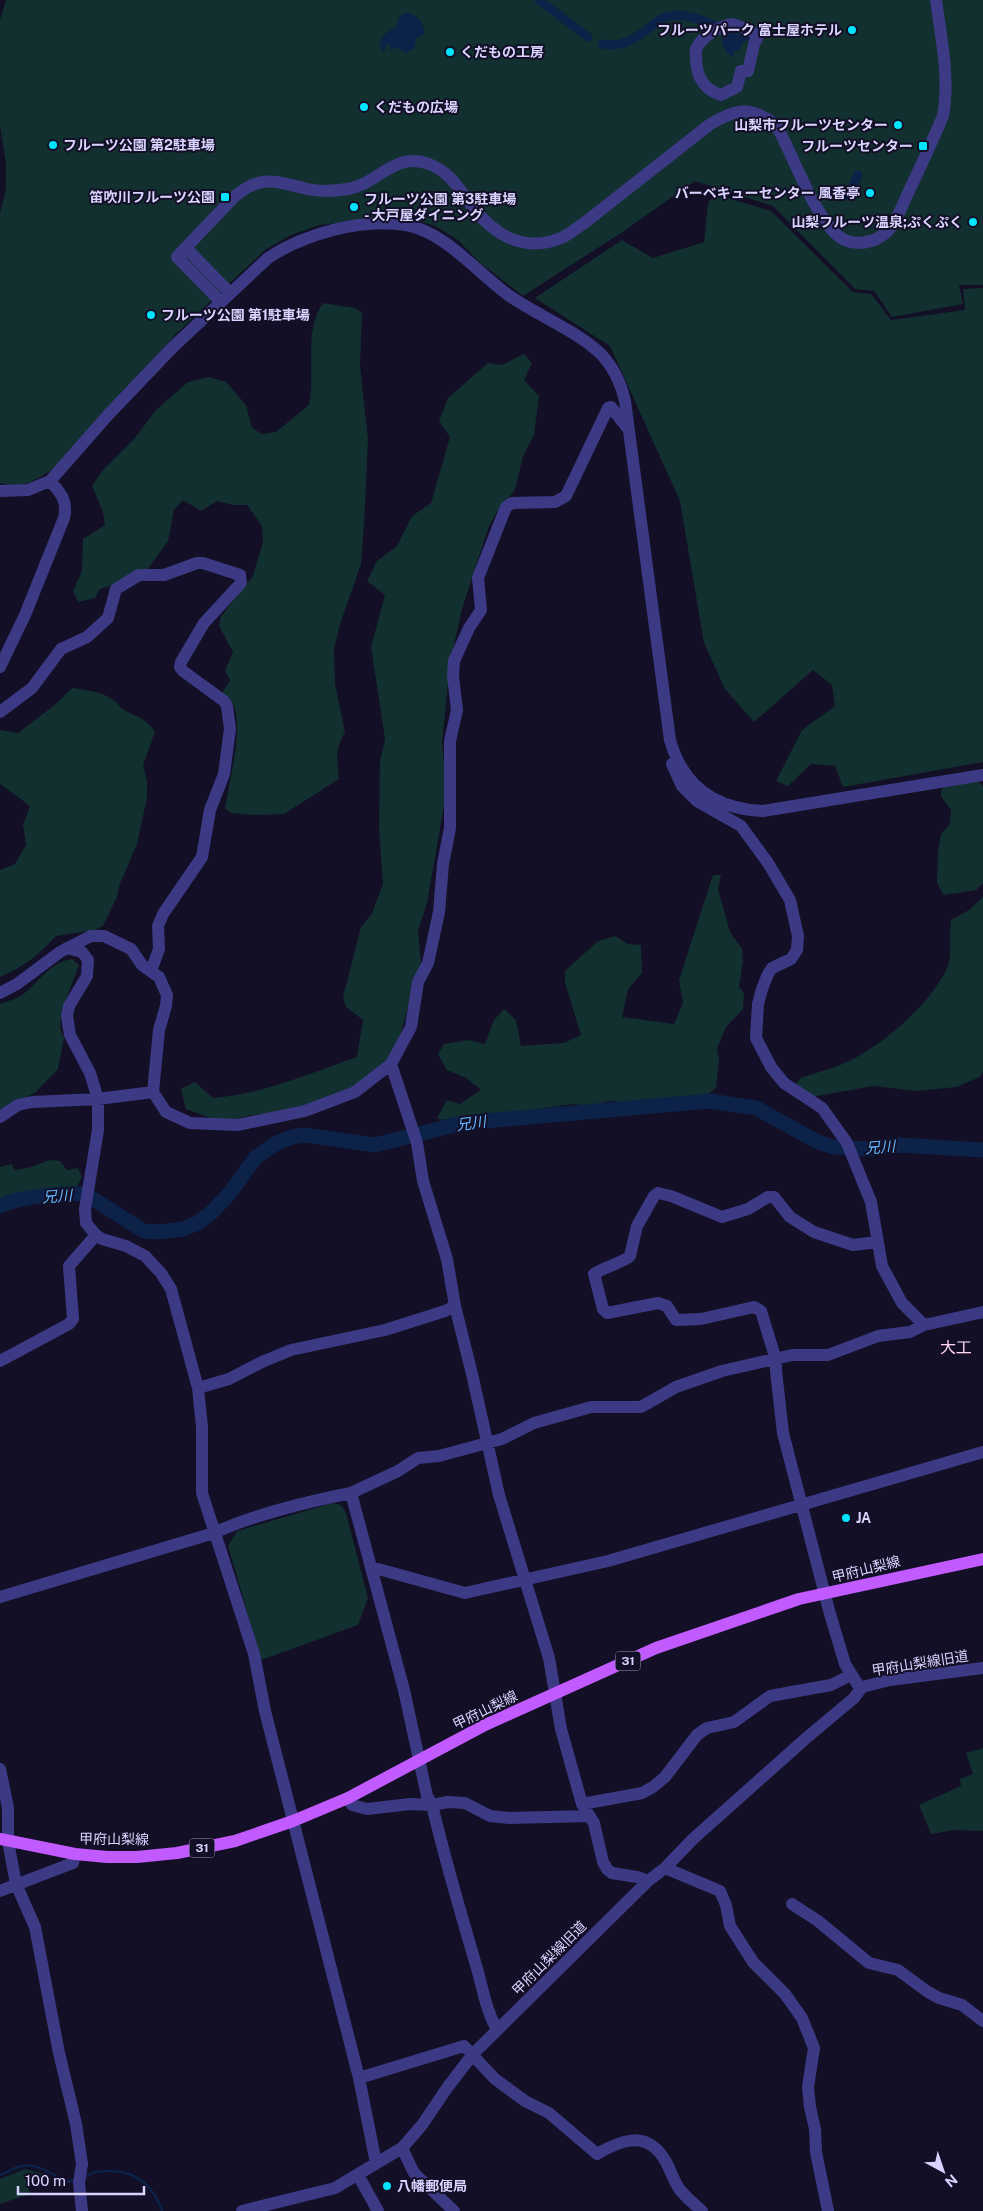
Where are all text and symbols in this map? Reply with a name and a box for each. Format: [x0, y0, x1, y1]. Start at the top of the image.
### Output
place label: フルーツパーク 富士屋ホテル [657, 22, 842, 38]
marker: フルーツパーク 富士屋ホテル [846, 24, 858, 36]
place label: くだもの工房 [460, 44, 544, 60]
marker: くだもの工房 [444, 46, 456, 58]
place label: くだもの広場 [374, 99, 458, 115]
marker: くだもの広場 [358, 101, 370, 113]
place label: 山梨市フルーツセンター [734, 117, 888, 133]
marker: 山梨市フルーツセンター [892, 119, 904, 131]
place label: フルーツ公園 第2駐車場 [63, 137, 215, 153]
place label: フルーツセンター [801, 138, 913, 154]
marker: フルーツ公園 第2駐車場 [47, 139, 59, 151]
marker: フルーツセンター [917, 140, 929, 152]
place label: バーベキューセンター 風香亭 [675, 185, 860, 201]
marker: バーベキューセンター 風香亭 [864, 187, 876, 199]
place label: 笛吹川フルーツ公園 [89, 189, 215, 205]
marker: 笛吹川フルーツ公園 [219, 191, 231, 203]
place label: フルーツ公園 第3駐車場 - 大戸屋ダイニング [364, 191, 516, 223]
marker: フルーツ公園 第3駐車場 - 大戸屋ダイニング [348, 201, 360, 213]
place label: 山梨フルーツ温泉;ぷくぷく [791, 214, 963, 230]
marker: 山梨フルーツ温泉;ぷくぷく [967, 216, 979, 228]
place label: フルーツ公園 第1駐車場 [161, 307, 310, 323]
marker: フルーツ公園 第1駐車場 [145, 309, 157, 321]
water label: 兄川 [455, 1112, 489, 1134]
water label: 兄川 [864, 1137, 898, 1157]
water label: 兄川 [41, 1186, 75, 1206]
district label: 大工 [940, 1338, 972, 1357]
place label: JA [856, 1510, 871, 1526]
marker: JA [840, 1512, 852, 1524]
street label: 甲府山梨線 [830, 1553, 902, 1585]
street label: 甲府山梨線旧道 [870, 1647, 970, 1679]
road number: 31 [616, 1652, 640, 1670]
street label: 甲府山梨線 [450, 1687, 520, 1733]
street label: 甲府山梨線 [79, 1830, 149, 1848]
road number: 31 [190, 1839, 214, 1858]
street label: 甲府山梨線旧道 [509, 1918, 589, 1998]
north arrow [918, 2146, 968, 2196]
scale bar [18, 2164, 144, 2196]
text: N [942, 2171, 961, 2191]
text: 100 m [25, 2172, 66, 2189]
place label: 八幡郵便局 [397, 2178, 467, 2194]
marker: 八幡郵便局 [381, 2180, 393, 2192]

